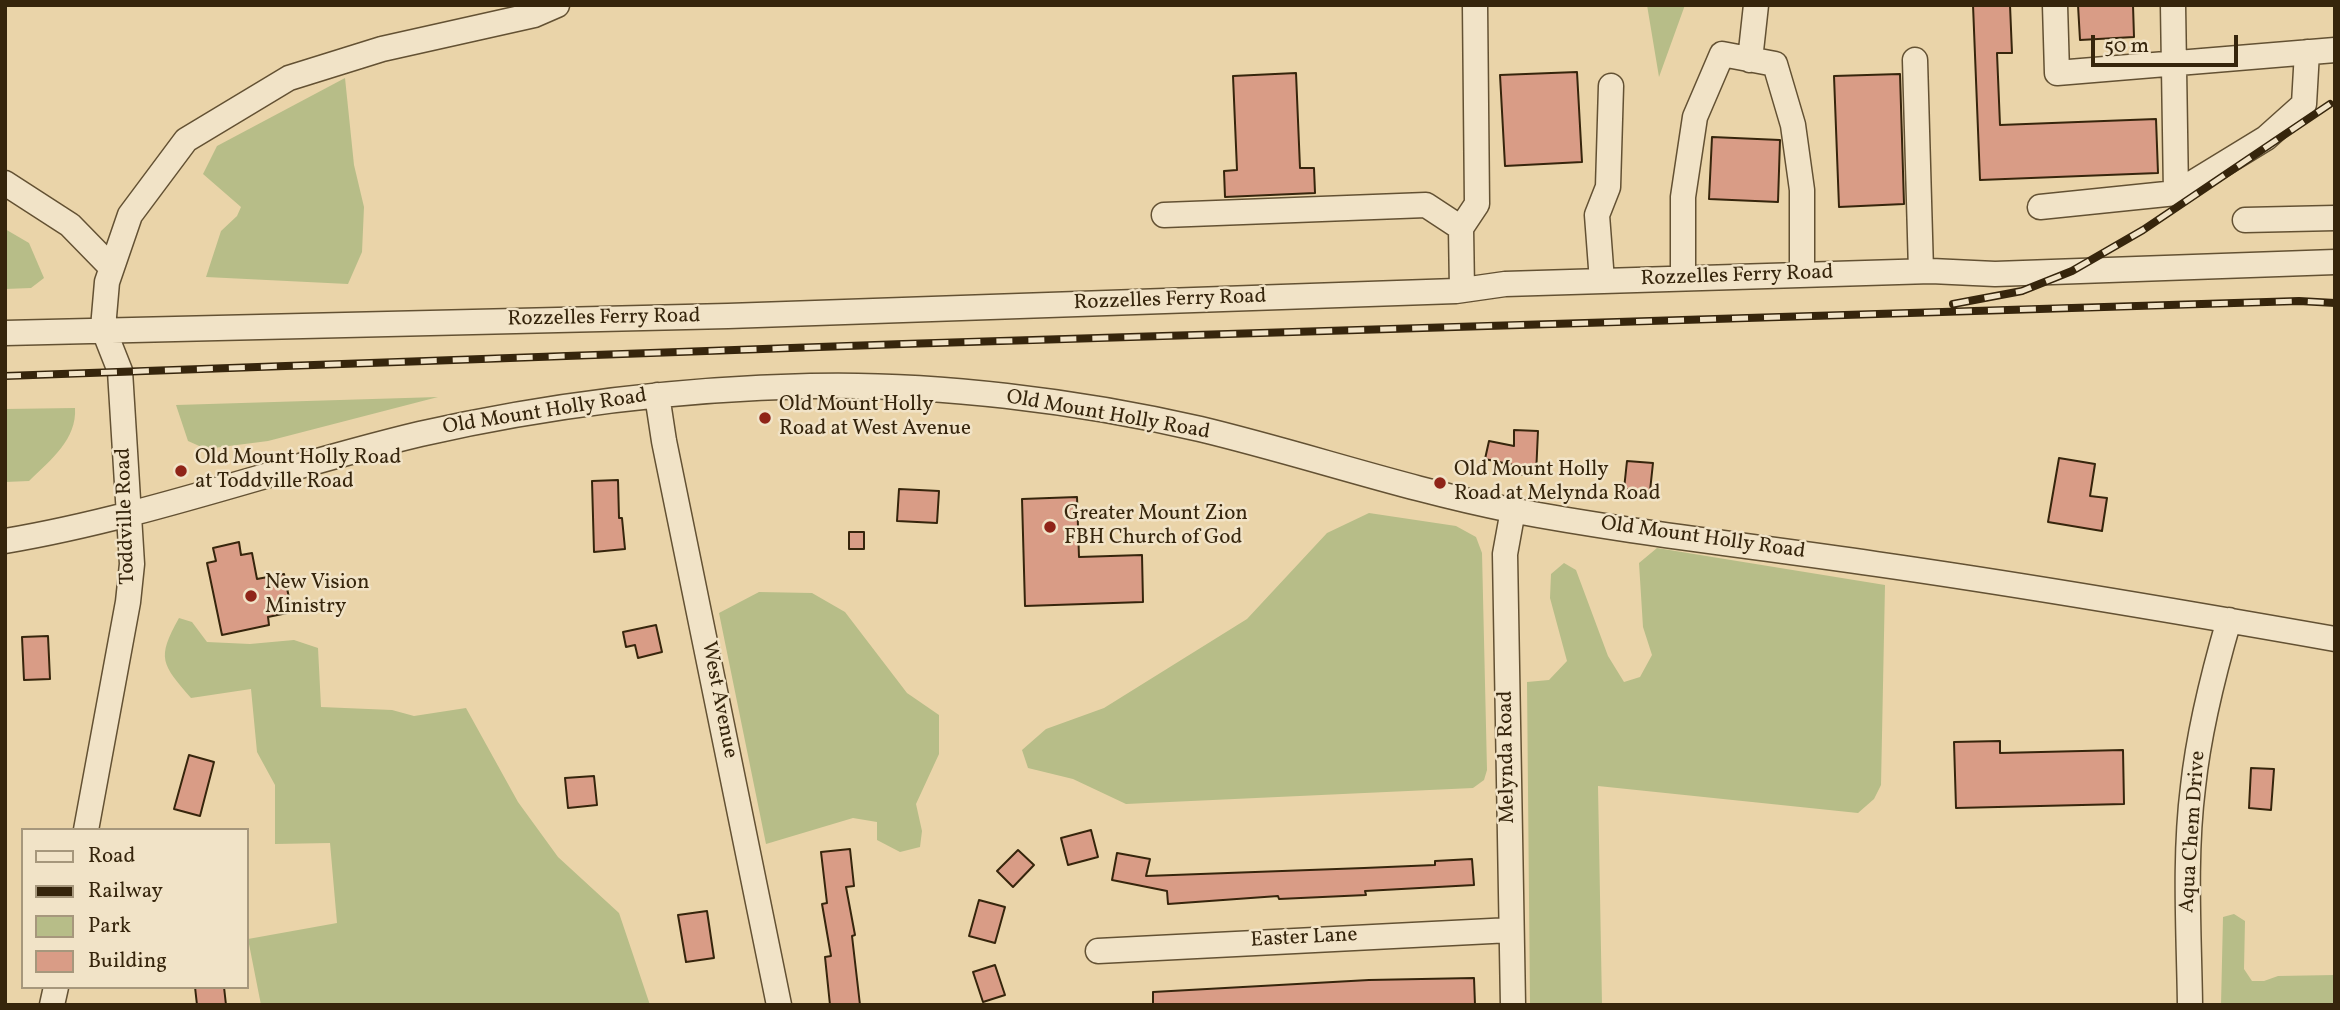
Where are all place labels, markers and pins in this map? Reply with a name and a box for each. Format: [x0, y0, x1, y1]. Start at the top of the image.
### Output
place label: Old Mount Holly Road at West Avenue [779, 393, 971, 443]
marker: Old Mount Holly Road at West Avenue [757, 410, 773, 426]
place label: Old Mount Holly Road at Toddville Road [195, 446, 401, 496]
place label: Old Mount Holly Road at Melynda Road [1454, 458, 1661, 508]
marker: Old Mount Holly Road at Toddville Road [173, 463, 189, 479]
marker: Old Mount Holly Road at Melynda Road [1432, 475, 1448, 491]
place label: Greater Mount Zion FBH Church of God [1064, 502, 1248, 552]
marker: Greater Mount Zion FBH Church of God [1042, 519, 1058, 535]
place label: New Vision Ministry [265, 571, 369, 621]
marker: New Vision Ministry [243, 588, 259, 604]

